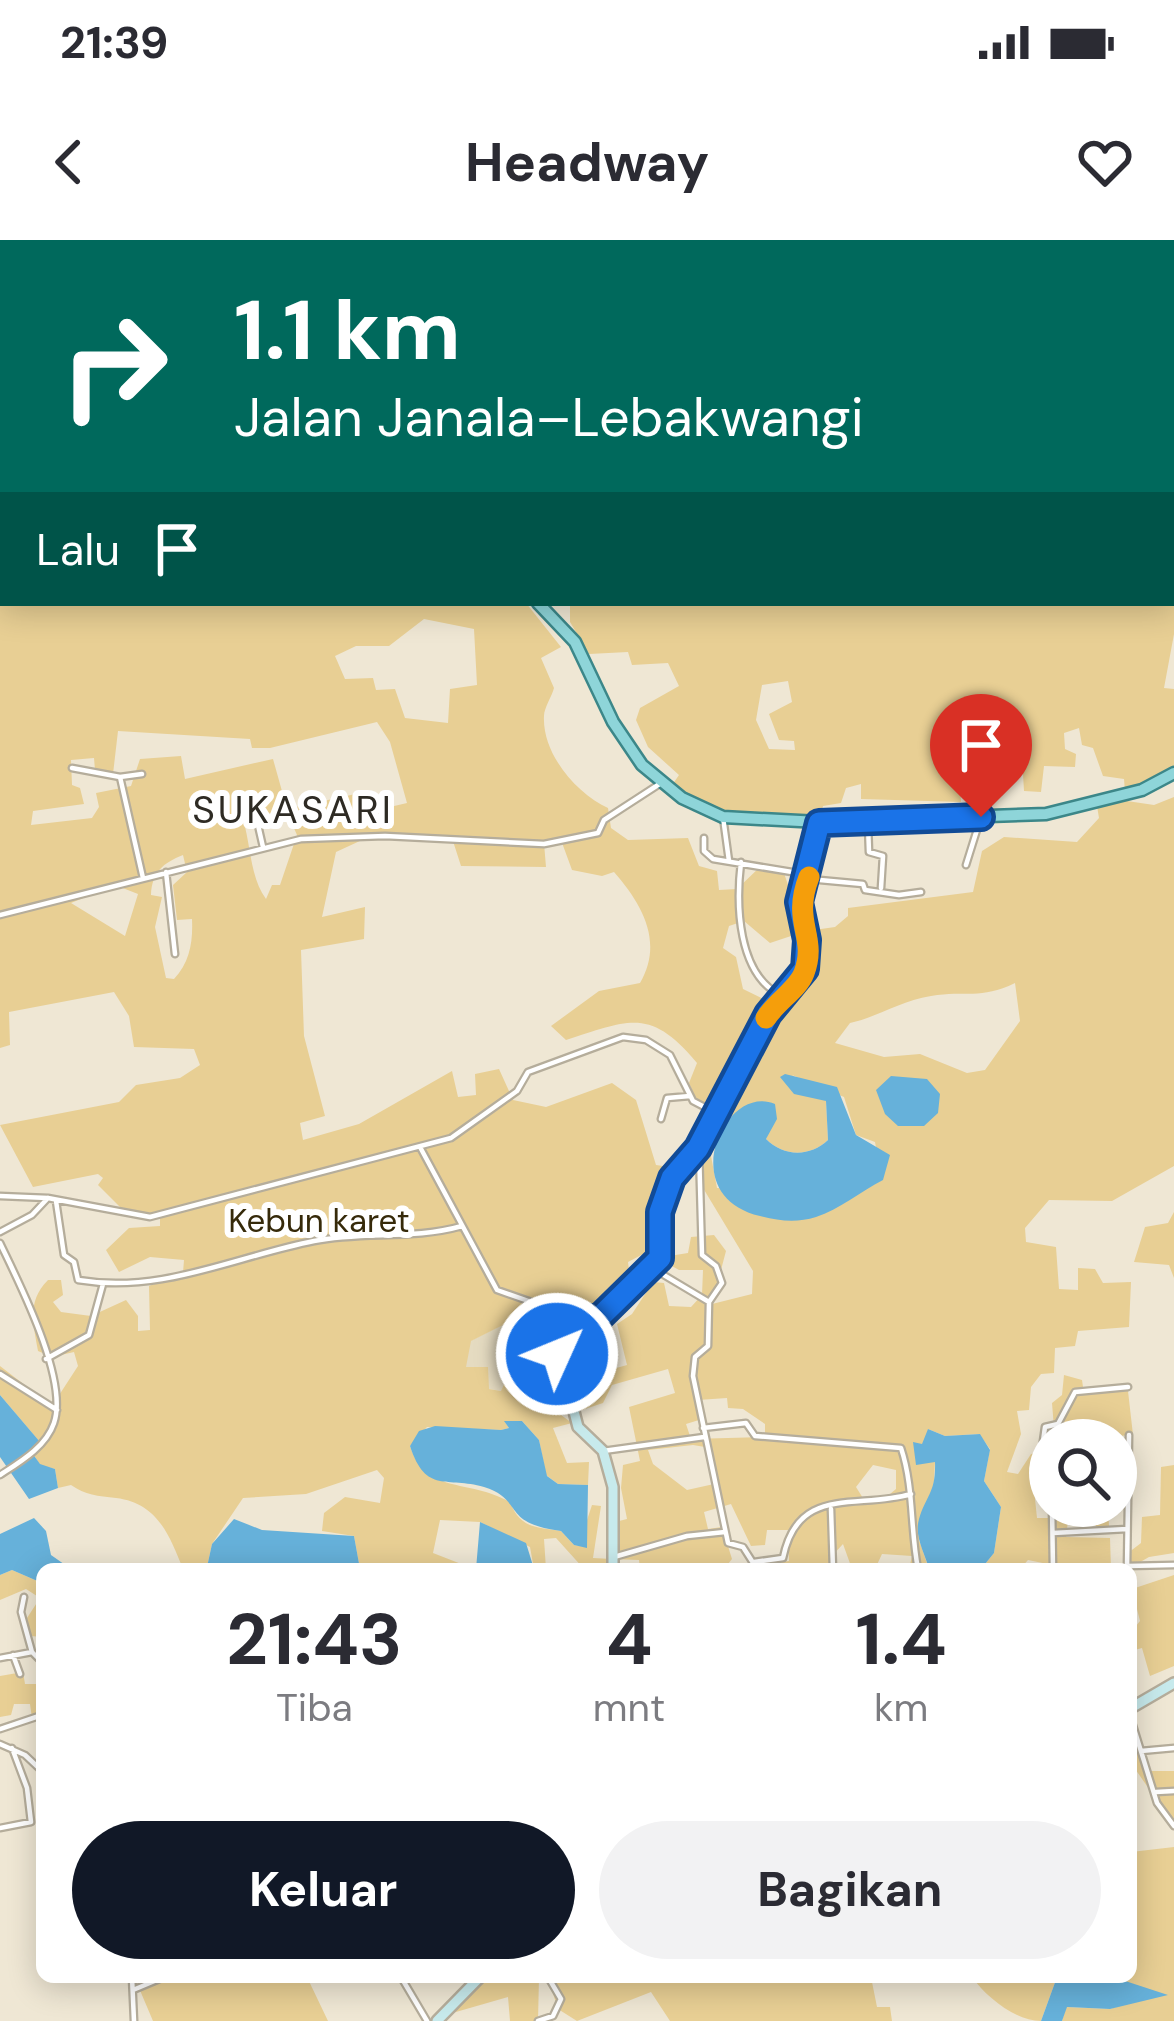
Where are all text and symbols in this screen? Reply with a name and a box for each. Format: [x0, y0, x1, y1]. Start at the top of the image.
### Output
text: 21:39 [60, 13, 168, 72]
text: Headway [465, 127, 709, 198]
icon: back [36, 129, 102, 195]
icon: heart [1072, 129, 1138, 195]
text: 1.1 km [234, 276, 461, 385]
icon: right [36, 288, 192, 444]
text: Jalan Janala–Lebakwangi [234, 382, 864, 453]
icon: arrive [144, 516, 210, 582]
text: Lalu [36, 520, 120, 579]
pin [930, 694, 1032, 817]
icon: arrive [948, 712, 1014, 778]
district label: SUKASARI [192, 784, 394, 835]
park label: Kebun karet [228, 1199, 410, 1242]
position arrow [494, 1291, 620, 1417]
map controls [1029, 1419, 1137, 1527]
button: search [1029, 1419, 1137, 1527]
text: 21:43 [226, 1593, 403, 1686]
text: 4 [606, 1593, 652, 1686]
text: 1.4 [856, 1593, 947, 1686]
text: Tiba [276, 1682, 353, 1733]
text: mnt [593, 1682, 665, 1733]
text: km [874, 1682, 928, 1733]
button: Keluar [72, 1821, 575, 1959]
button: Bagikan [599, 1821, 1101, 1959]

